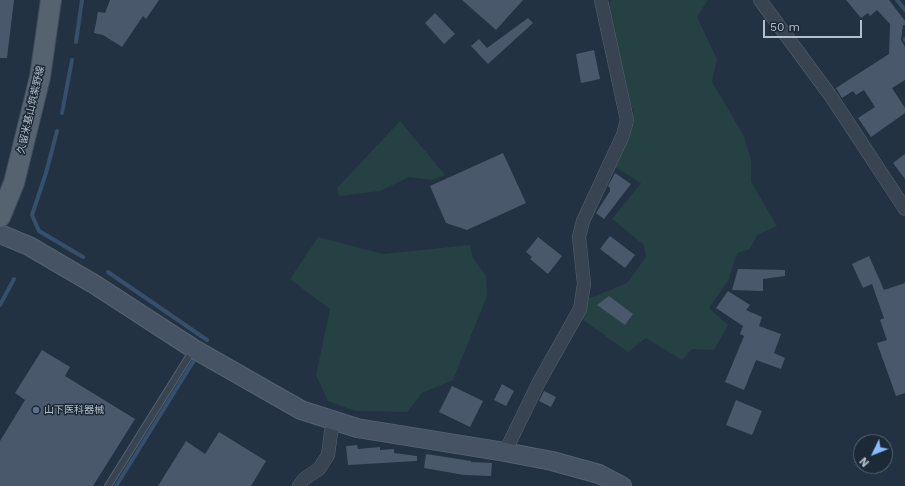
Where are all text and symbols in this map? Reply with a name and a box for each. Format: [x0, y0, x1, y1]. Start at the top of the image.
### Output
scale bar [765, 12, 864, 38]
text: 50 m [770, 20, 800, 34]
street label: 久留米基山筑紫野線 [15, 65, 47, 155]
place label: 山下医科器械 [44, 404, 104, 416]
marker: 山下医科器械 [31, 405, 41, 415]
north arrow [853, 434, 893, 474]
text: N [857, 454, 872, 469]

